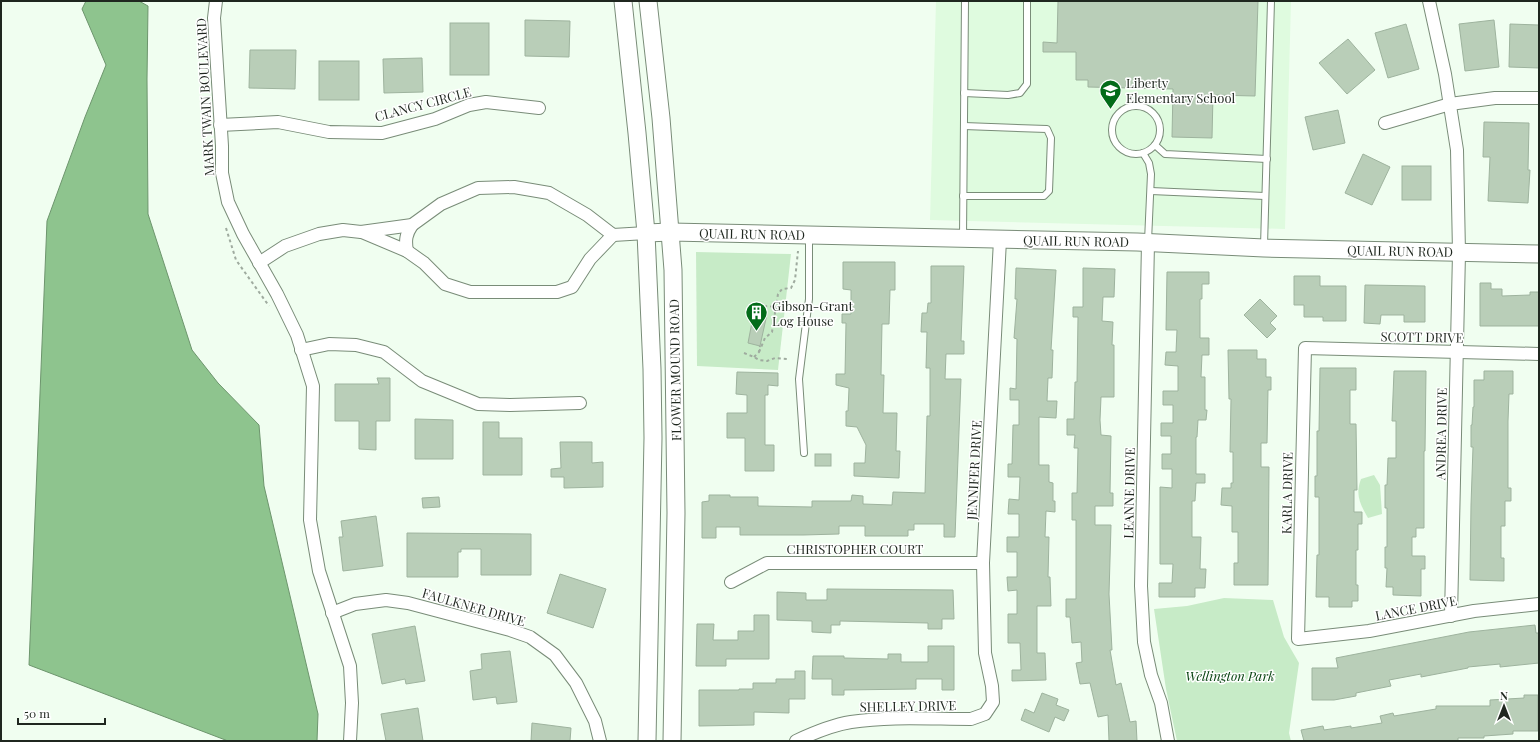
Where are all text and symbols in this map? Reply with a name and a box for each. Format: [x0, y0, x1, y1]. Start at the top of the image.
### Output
street label: MARK TWAIN BOULEVARD [192, 18, 217, 176]
place label: Liberty Elementary School [1126, 74, 1235, 106]
school or university icon: Liberty Elementary School [1097, 77, 1123, 110]
street label: CLANCY CIRCLE [373, 82, 473, 125]
street label: QUAIL RUN ROAD [699, 224, 805, 243]
street label: QUAIL RUN ROAD [1023, 231, 1129, 250]
street label: QUAIL RUN ROAD [1347, 241, 1453, 260]
place label: Gibson-Grant Log House [772, 297, 853, 329]
street label: FLOWER MOUND ROAD [665, 299, 684, 441]
building icon: Gibson-Grant Log House [743, 300, 769, 333]
street label: SCOTT DRIVE [1380, 327, 1464, 346]
street label: ANDREA DRIVE [1431, 388, 1450, 481]
street label: JENNIFER DRIVE [962, 420, 985, 521]
street label: LEANNE DRIVE [1119, 447, 1138, 539]
street label: KARLA DRIVE [1277, 452, 1296, 534]
street label: CHRISTOPHER COURT [787, 540, 923, 557]
street label: FAULKNER DRIVE [420, 584, 528, 629]
street label: LANCE DRIVE [1374, 591, 1458, 624]
park label: Wellington Park [1185, 667, 1275, 684]
north arrow [1484, 686, 1524, 726]
text: N [1500, 688, 1508, 703]
street label: SHELLEY DRIVE [859, 696, 957, 715]
scale bar [18, 700, 105, 726]
text: 50 m [24, 705, 50, 721]

